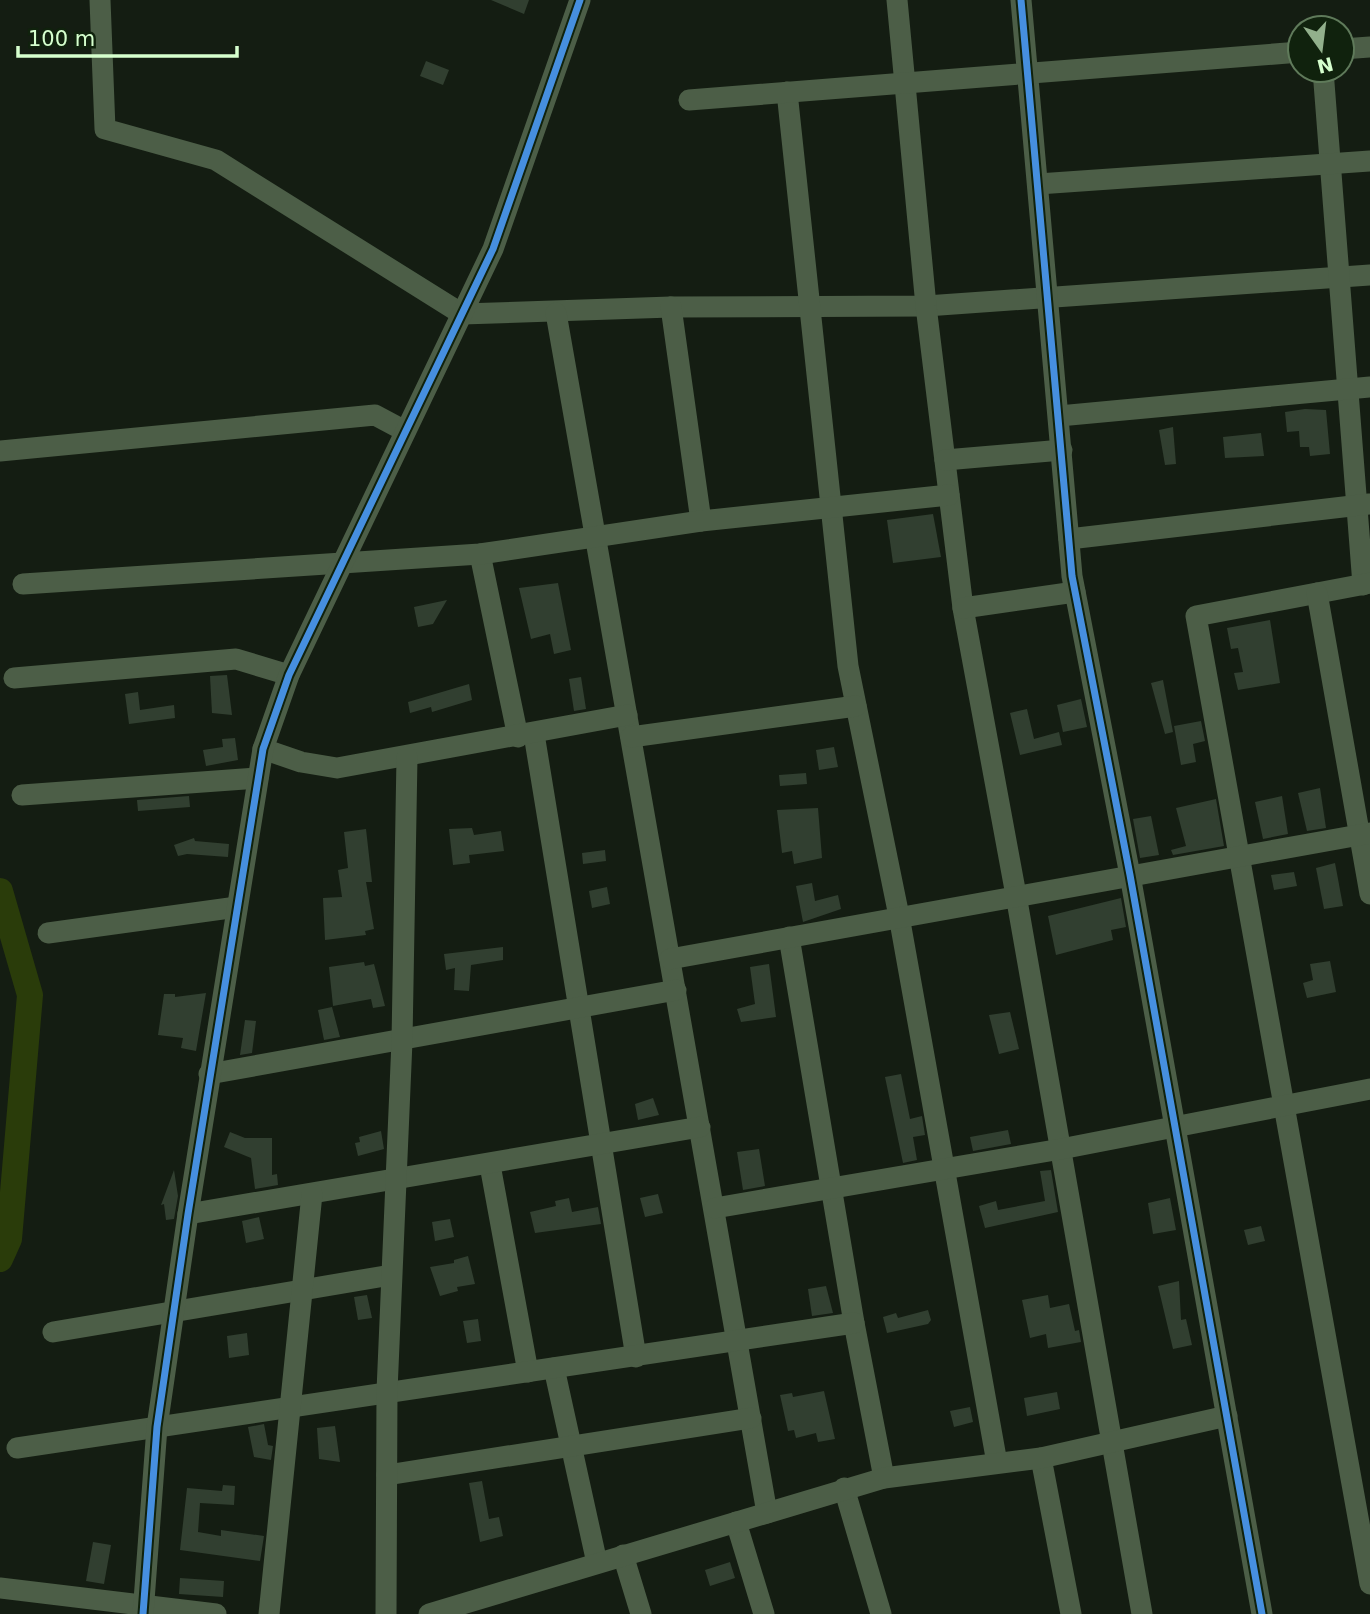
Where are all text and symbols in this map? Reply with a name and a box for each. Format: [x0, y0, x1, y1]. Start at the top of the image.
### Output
scale bar [18, 14, 236, 58]
north arrow [1286, 14, 1356, 84]
text: 100 m [28, 27, 95, 51]
text: N [1315, 53, 1335, 78]

